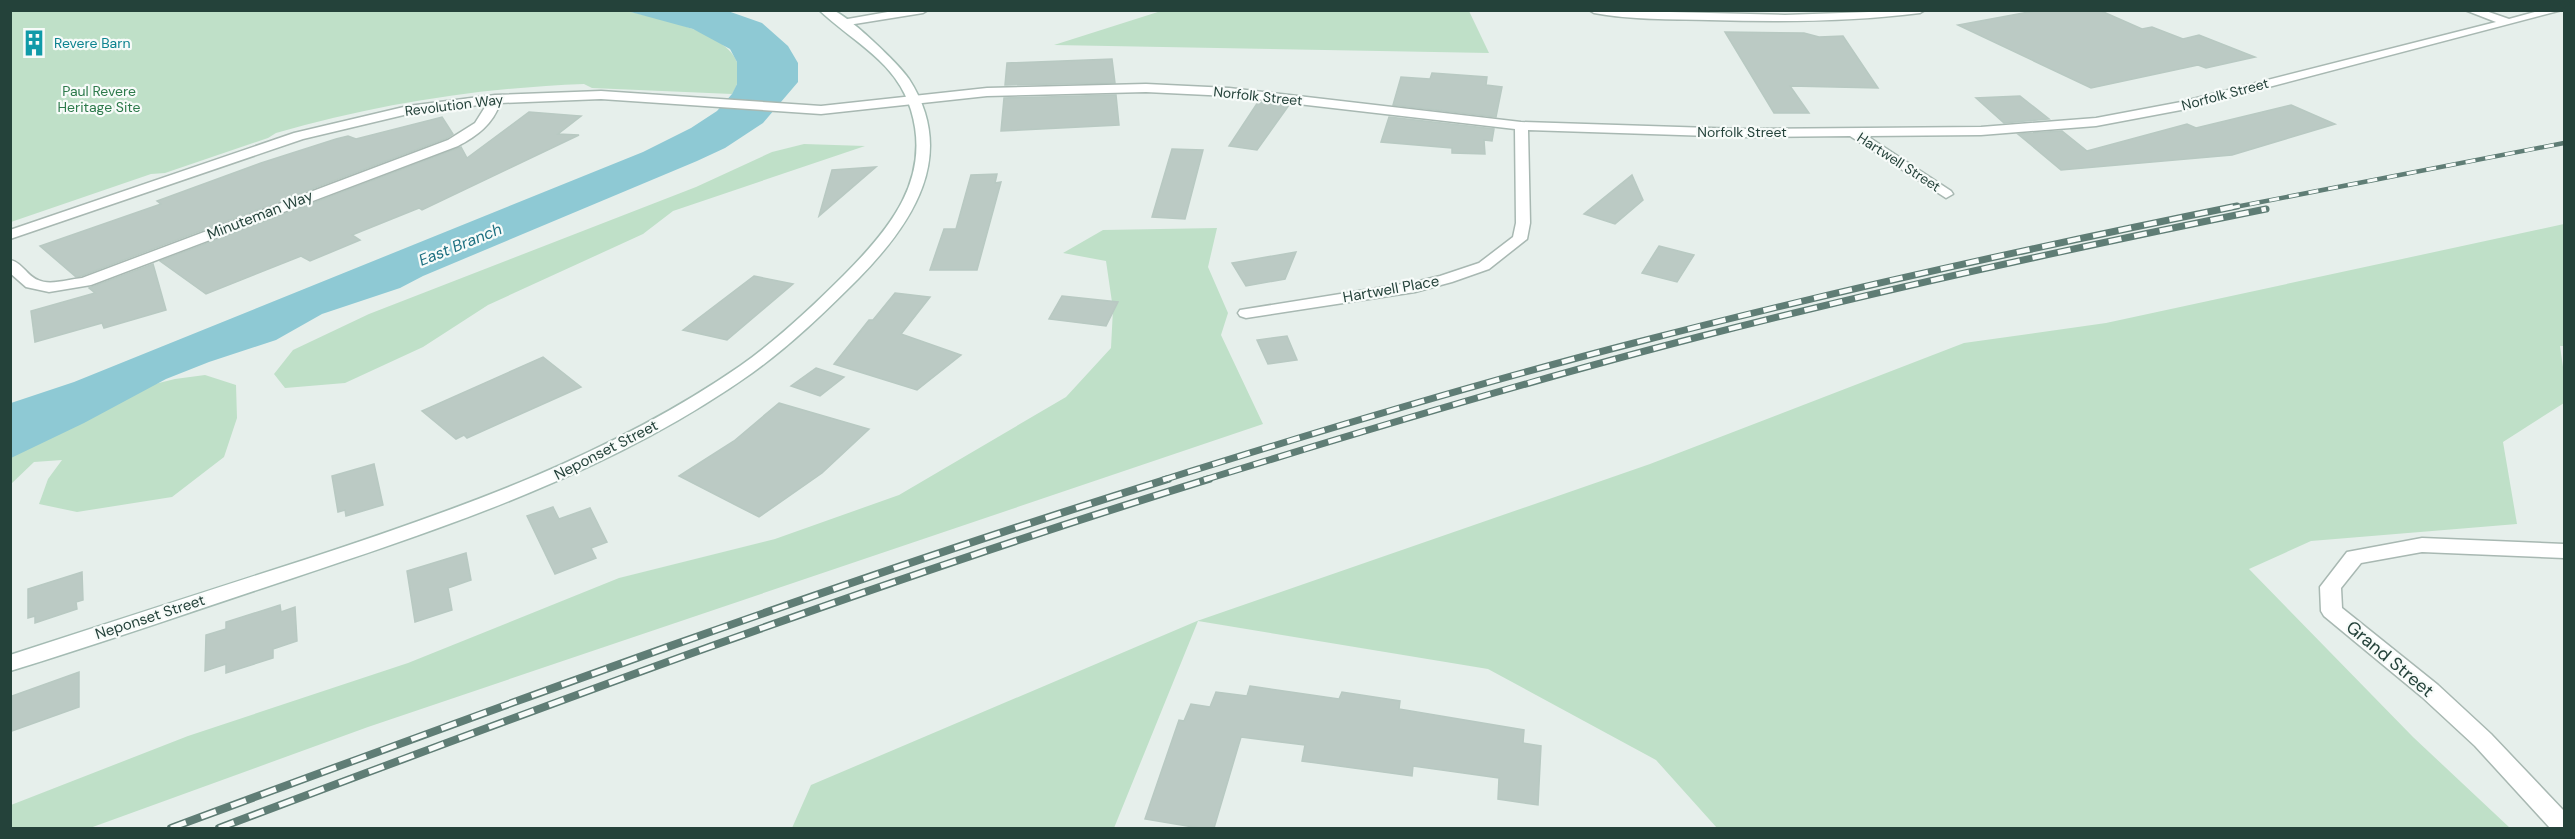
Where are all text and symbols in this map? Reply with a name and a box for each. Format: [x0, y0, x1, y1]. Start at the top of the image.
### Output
building icon: Revere Barn [19, 28, 49, 58]
place label: Revere Barn [54, 34, 130, 52]
street label: Norfolk Street [2179, 74, 2271, 114]
park label: Paul Revere Heritage Site [57, 82, 141, 116]
street label: Norfolk Street [1213, 82, 1303, 110]
street label: Revolution Way [404, 90, 504, 120]
street label: Norfolk Street [1697, 123, 1787, 141]
street label: Hartwell Street [1854, 128, 1944, 196]
street label: Minuteman Way [204, 185, 316, 244]
water label: East Branch [415, 218, 505, 271]
street label: Hartwell Place [1341, 271, 1441, 307]
street label: Neponset Street [551, 415, 661, 485]
street label: Neponset Street [93, 590, 207, 644]
street label: Grand Street [2341, 615, 2439, 703]

